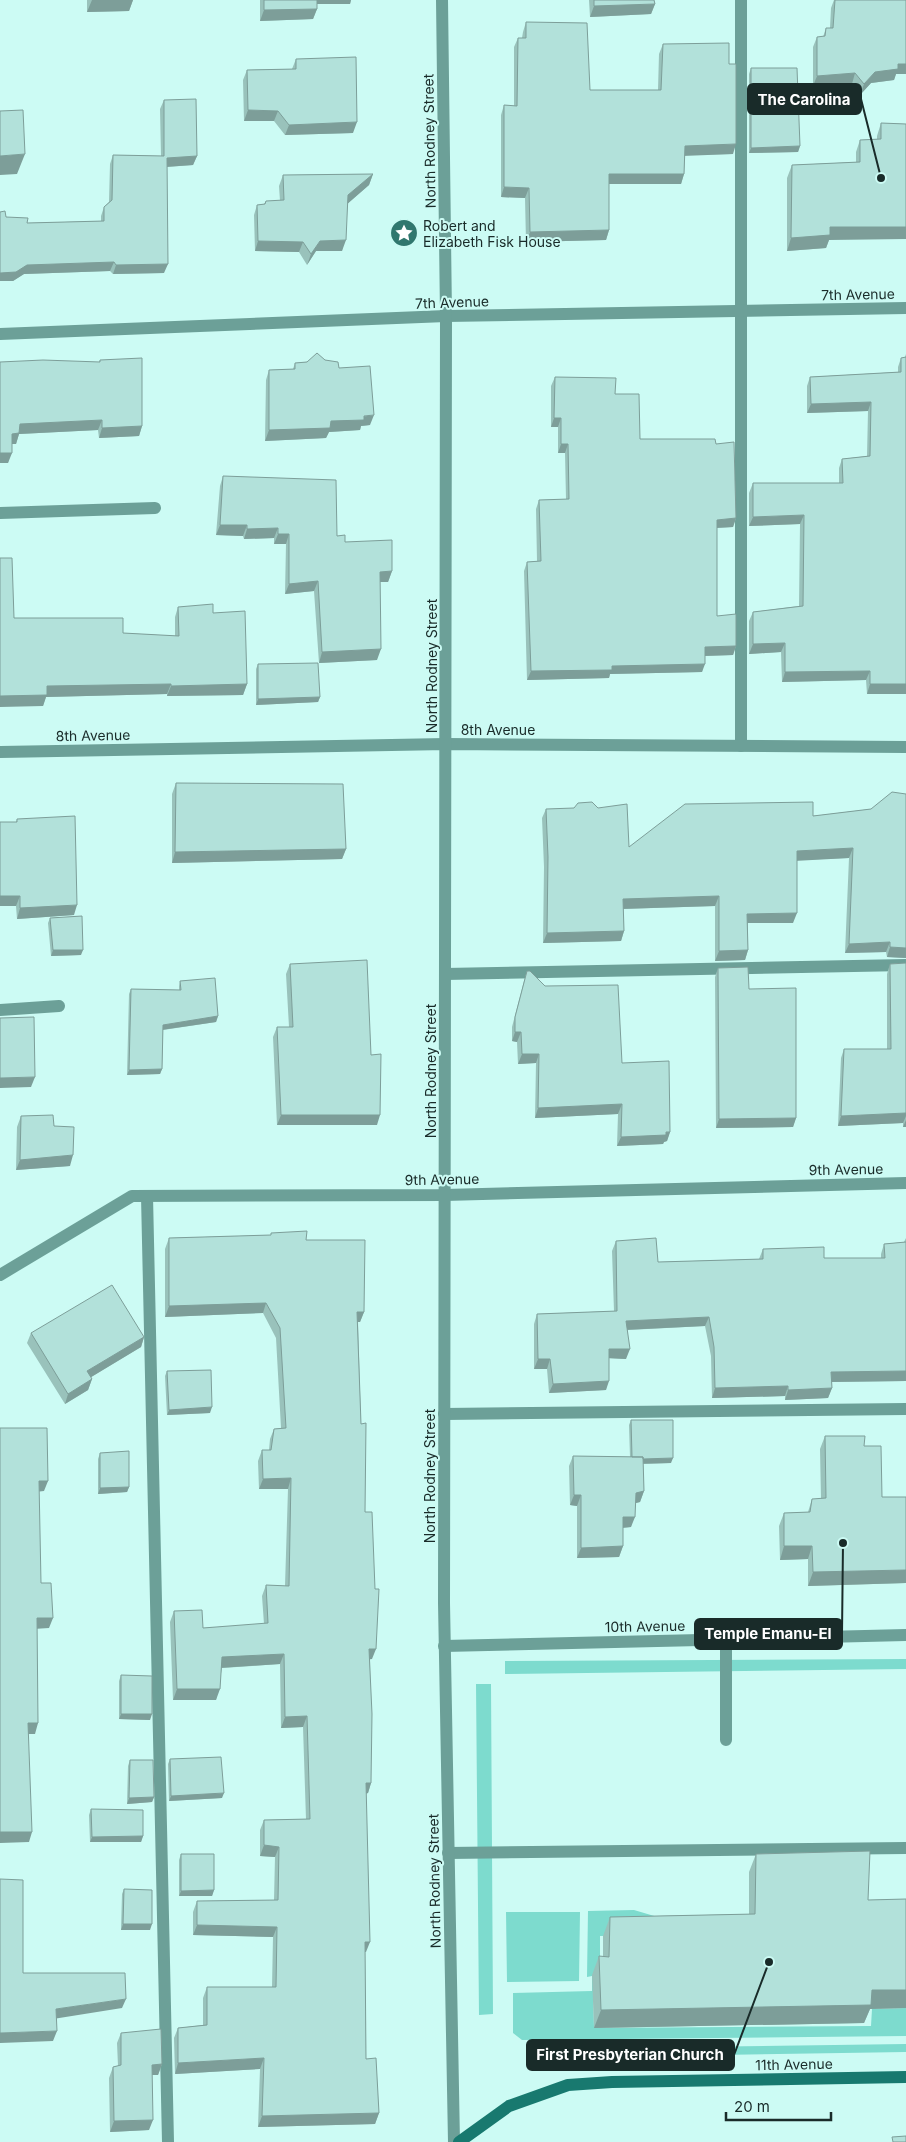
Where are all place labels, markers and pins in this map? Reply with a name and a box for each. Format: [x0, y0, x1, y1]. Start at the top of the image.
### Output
callout: The Carolina [748, 84, 861, 114]
place label: Robert and Elizabeth Fisk House [423, 217, 561, 250]
place icon: Robert and Elizabeth Fisk House [389, 218, 419, 248]
callout: Temple Emanu-El [695, 1619, 842, 1649]
callout: First Presbyterian Church [527, 2040, 734, 2070]

